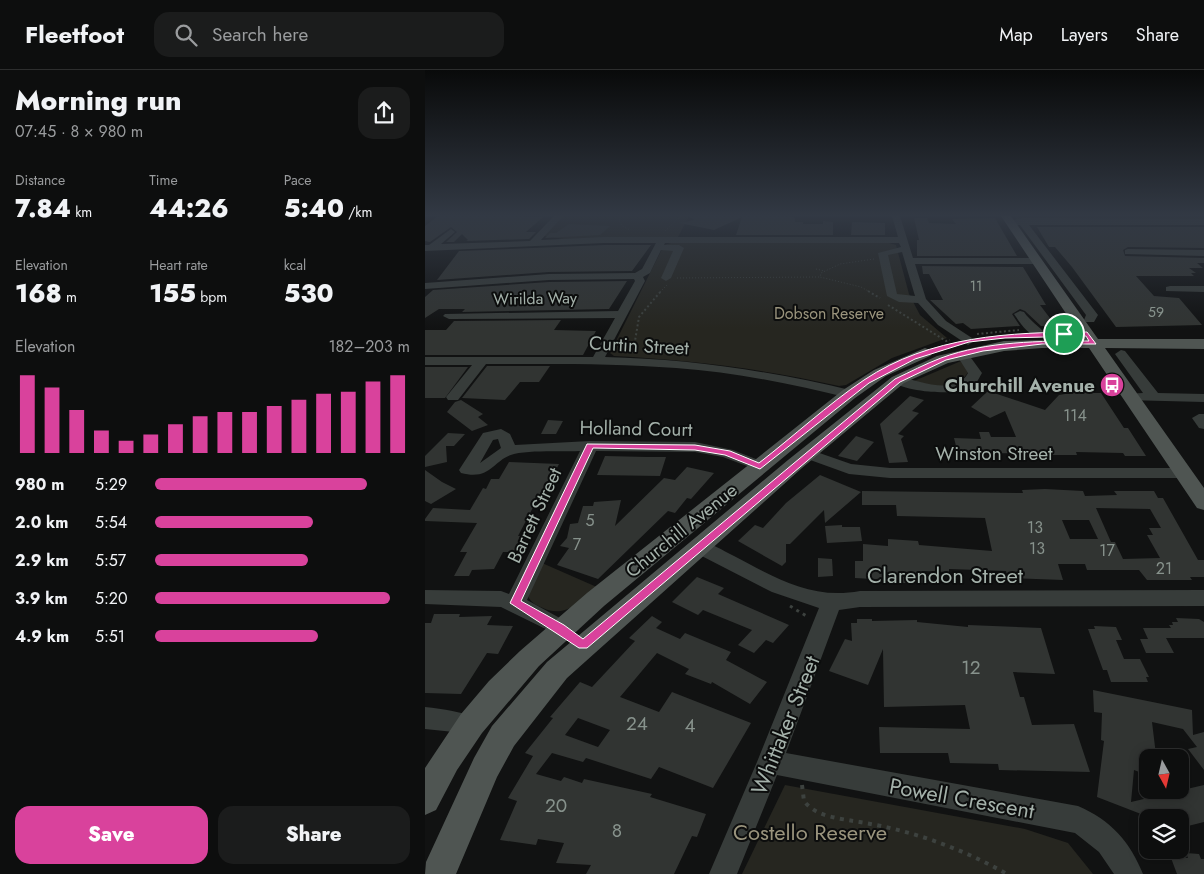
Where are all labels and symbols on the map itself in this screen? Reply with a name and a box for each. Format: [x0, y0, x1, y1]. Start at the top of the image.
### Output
house number: 11 [970, 276, 982, 296]
street label: Wirilda Way [493, 286, 578, 311]
park label: Dobson Reserve [774, 302, 884, 325]
house number: 59 [1148, 302, 1164, 322]
pin [1043, 313, 1085, 355]
street label: Curtin Street [588, 329, 690, 362]
place label: Churchill Avenue [945, 372, 1095, 399]
bus stop icon: Churchill Avenue [1099, 372, 1125, 398]
house number: 114 [1063, 404, 1087, 427]
street label: Holland Court [579, 414, 693, 443]
street label: Winston Street [935, 440, 1053, 467]
street label: Barrett Street [501, 463, 569, 567]
street label: Churchill Avenue [620, 477, 743, 584]
house number: 5 [585, 509, 595, 532]
house number: 13 [1027, 516, 1043, 539]
house number: 7 [573, 533, 582, 556]
house number: 13 [1029, 537, 1045, 560]
house number: 17 [1099, 539, 1115, 562]
house number: 21 [1156, 557, 1172, 580]
street label: Clarendon Street [867, 559, 1024, 591]
street label: Whittaker Street [743, 650, 828, 799]
house number: 12 [961, 654, 981, 681]
house number: 24 [626, 710, 648, 737]
house number: 4 [684, 712, 696, 739]
north arrow [1139, 749, 1189, 799]
street label: Powell Crescent [887, 769, 1038, 827]
house number: 20 [545, 792, 567, 819]
park label: Costello Reserve [733, 816, 887, 848]
house number: 8 [612, 817, 622, 844]

